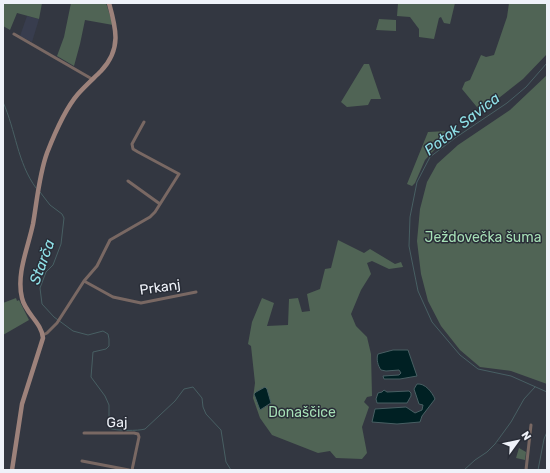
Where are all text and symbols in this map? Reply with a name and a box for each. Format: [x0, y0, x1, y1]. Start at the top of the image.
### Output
water label: Potok Savica [421, 89, 504, 159]
park label: Ježdovečka šuma [425, 229, 541, 246]
water label: Starča [26, 237, 58, 287]
street label: Prkanj [139, 276, 182, 299]
park label: Donaščice [268, 404, 336, 421]
street label: Gaj [106, 414, 128, 431]
north arrow [498, 421, 538, 461]
text: N [518, 429, 534, 443]

